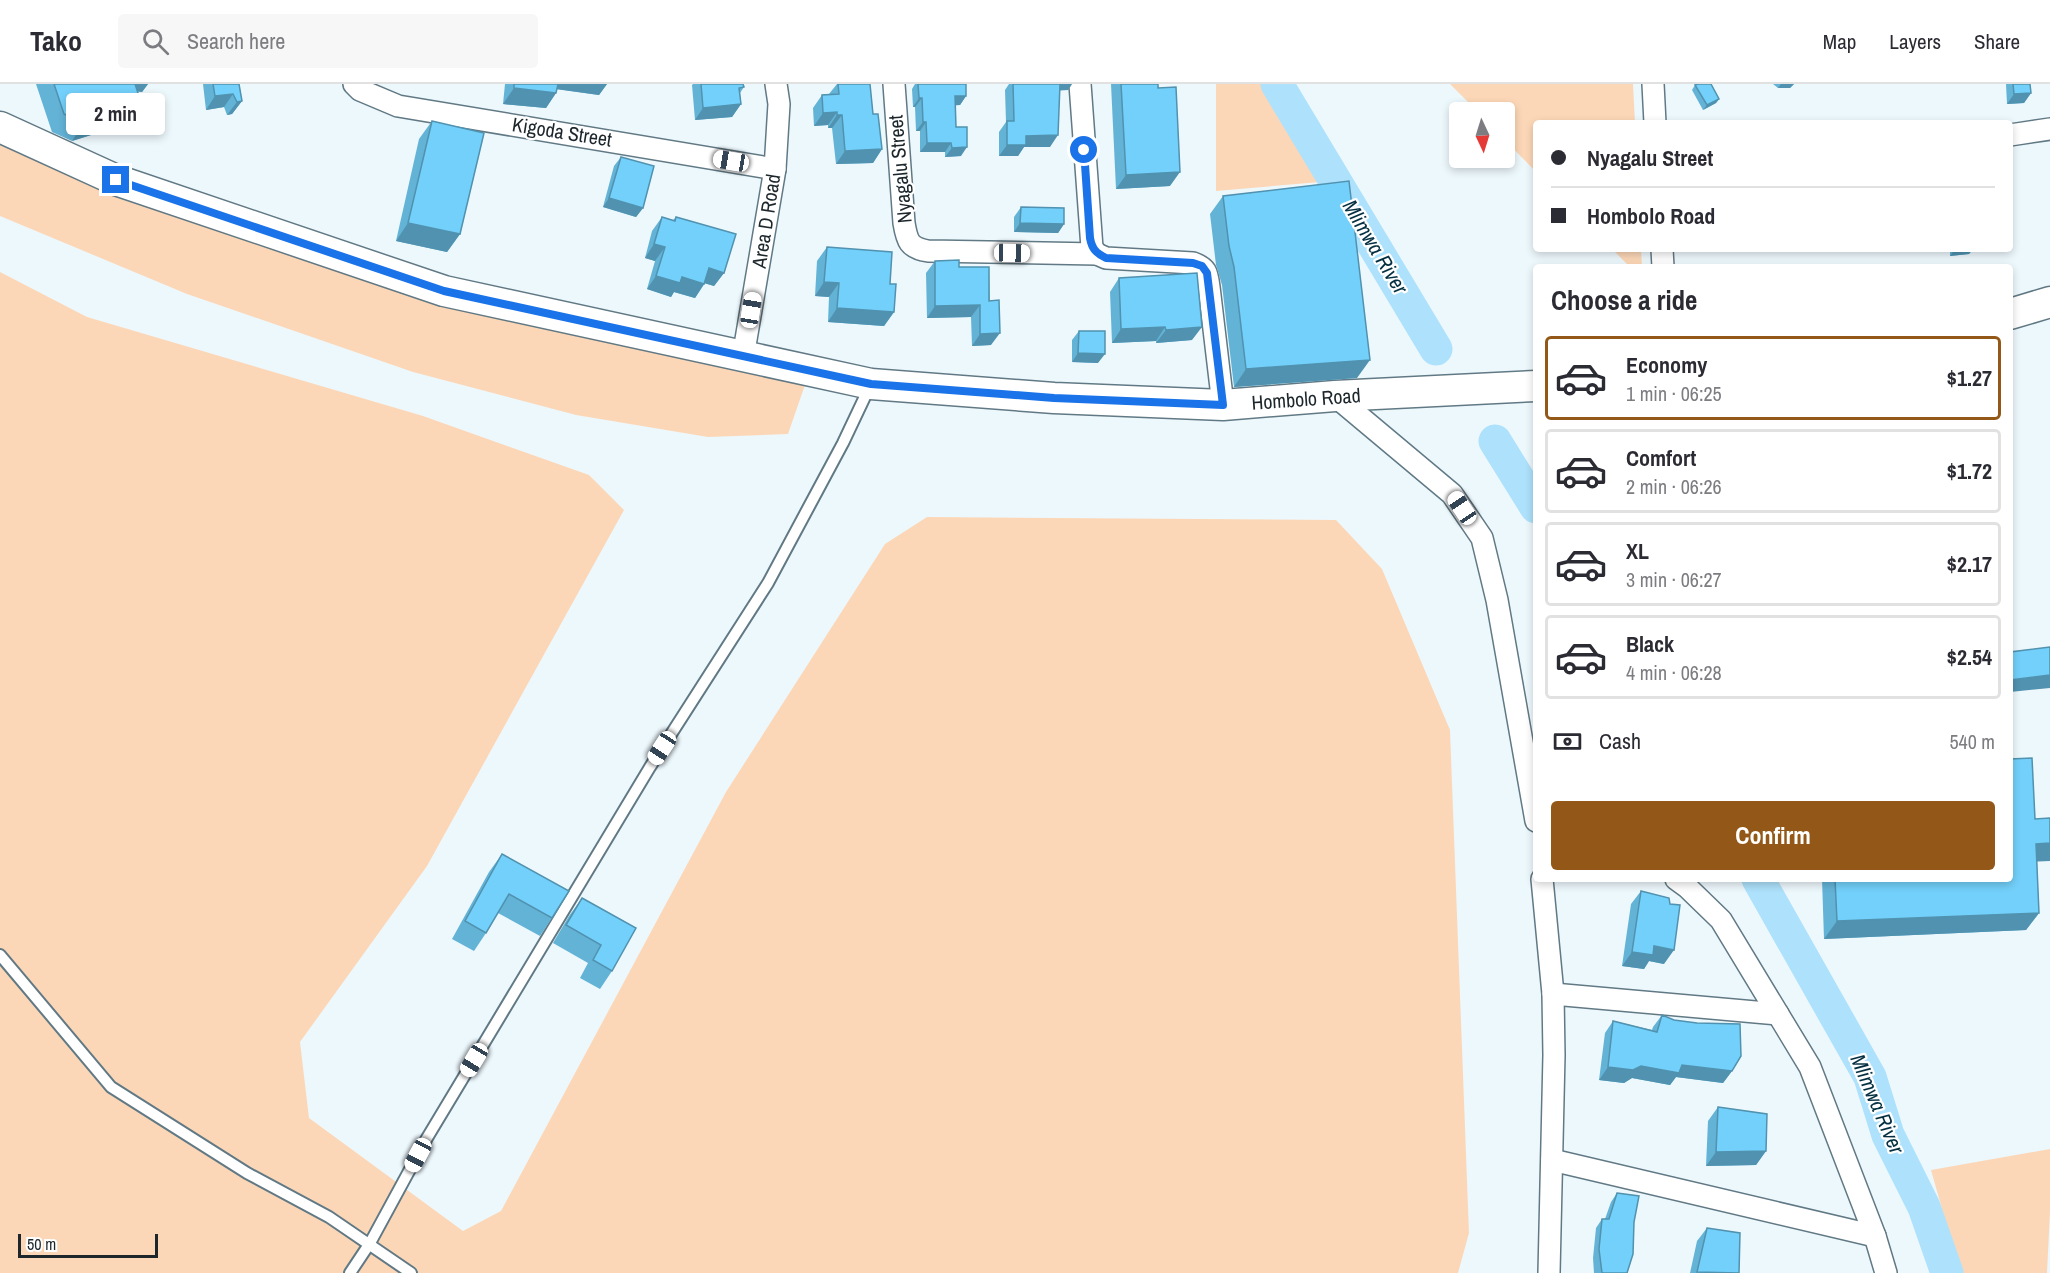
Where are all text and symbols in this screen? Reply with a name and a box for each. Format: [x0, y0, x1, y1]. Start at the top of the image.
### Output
search box [118, 14, 538, 68]
text: Tako [30, 22, 82, 60]
icon: search [139, 25, 172, 58]
text: Search here [187, 26, 285, 56]
text: Map [1823, 27, 1856, 56]
text: Layers [1889, 27, 1941, 56]
text: Share [1974, 27, 2020, 56]
callout: 2 min [66, 93, 166, 135]
text: 2 min [94, 100, 137, 127]
north arrow [1449, 102, 1515, 168]
map controls [1449, 102, 1515, 168]
street label: Kigoda Street [510, 110, 614, 153]
street label: Nyagalu Street [881, 113, 918, 224]
route start [1070, 136, 1097, 163]
text: Nyagalu Street [1587, 143, 1713, 173]
car [712, 149, 750, 173]
route end [102, 166, 129, 193]
street label: Area D Road [745, 172, 786, 271]
water label: Mlimwa River [1336, 194, 1416, 300]
text: Hombolo Road [1587, 201, 1715, 231]
car [994, 244, 1030, 262]
text: Choose a ride [1551, 282, 1697, 318]
car [739, 291, 763, 329]
text: Economy [1626, 350, 1707, 380]
icon: car [1554, 351, 1608, 405]
text: $1.27 [1947, 363, 1992, 393]
text: 1 min · 06:25 [1626, 380, 1722, 407]
street label: Hombolo Road [1250, 381, 1361, 416]
text: Comfort [1626, 443, 1696, 473]
icon: car [1554, 444, 1608, 498]
text: $1.72 [1947, 456, 1992, 486]
text: 2 min · 06:26 [1626, 473, 1722, 500]
car [1444, 488, 1480, 528]
text: XL [1626, 536, 1649, 566]
icon: car [1554, 537, 1608, 591]
text: $2.17 [1947, 549, 1992, 579]
text: 3 min · 06:27 [1626, 566, 1722, 593]
text: Black [1626, 629, 1674, 659]
icon: car [1554, 630, 1608, 684]
text: $2.54 [1947, 642, 1992, 672]
text: 4 min · 06:28 [1626, 659, 1722, 686]
icon: cash [1551, 725, 1584, 758]
text: Cash [1599, 726, 1641, 756]
car [645, 728, 679, 768]
text: 540 m [1949, 728, 1995, 755]
button: Confirm [1551, 801, 1995, 870]
car [457, 1040, 491, 1080]
water label: Mlimwa River [1844, 1050, 1912, 1159]
car [402, 1135, 434, 1175]
scale bar [18, 1231, 158, 1258]
text: 50 m [27, 1233, 56, 1255]

